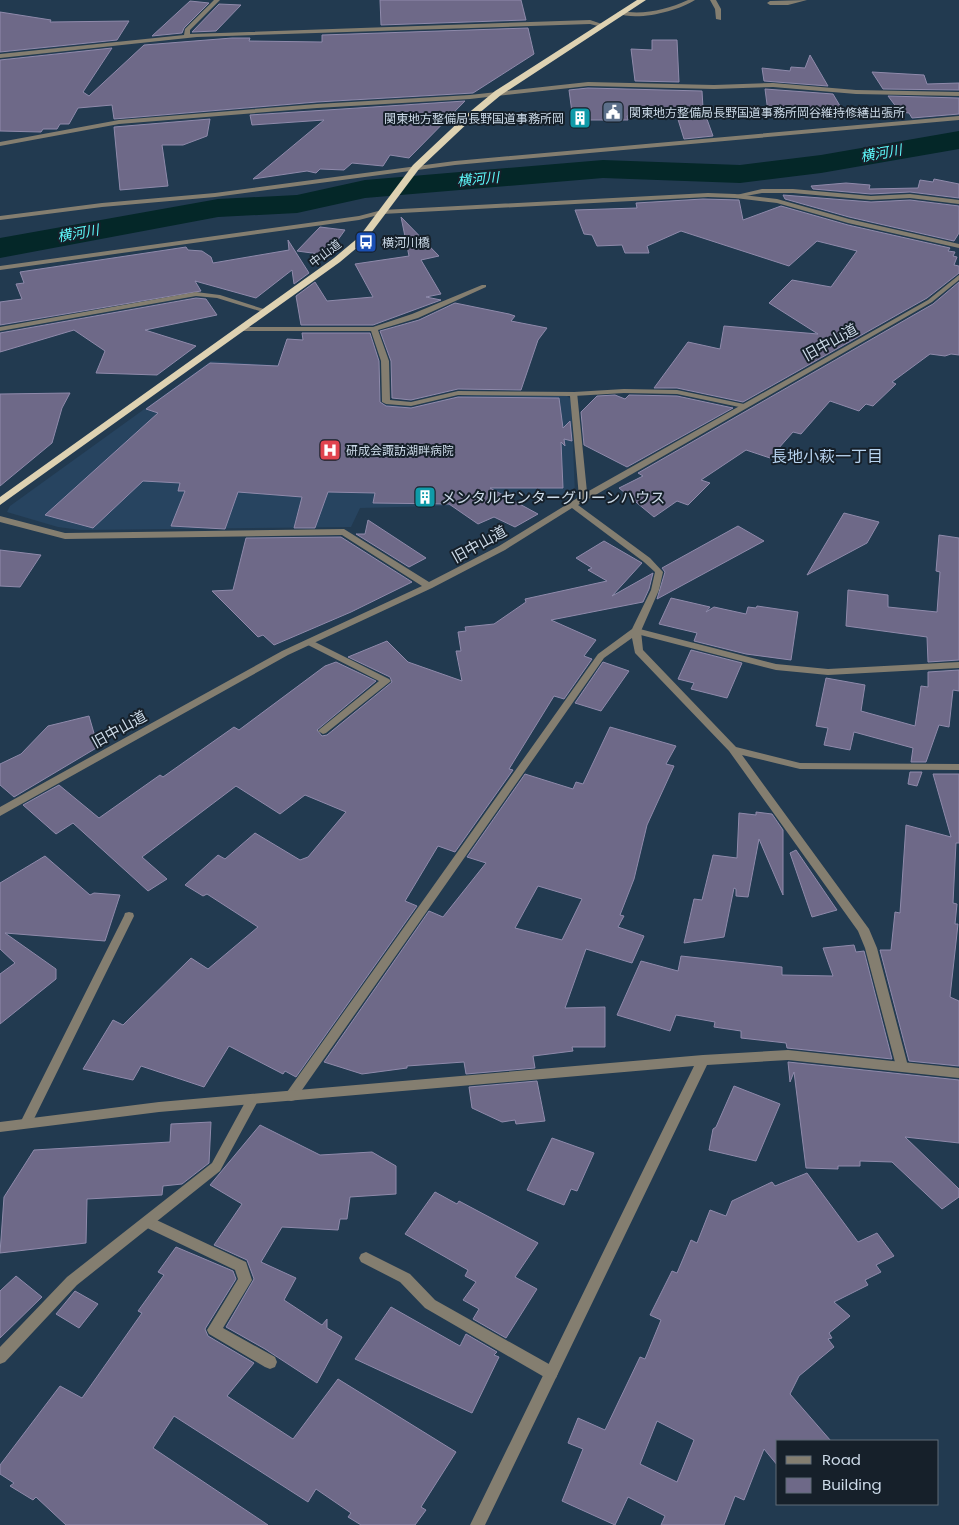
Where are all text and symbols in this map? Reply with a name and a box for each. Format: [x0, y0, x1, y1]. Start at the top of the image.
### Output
public building icon: 関東地方整備局長野国道事務所岡谷維持修繕出張所 [601, 100, 625, 124]
place label: 関東地方整備局長野国道事務所岡谷維持修繕出張所 [629, 104, 905, 121]
building icon: 関東地方整備局長野国道事務所岡 [568, 106, 592, 130]
place label: 関東地方整備局長野国道事務所岡 [384, 110, 564, 127]
water label: 横河川 [859, 139, 905, 166]
water label: 横河川 [456, 167, 502, 191]
water label: 横河川 [56, 219, 102, 246]
bus stop icon: 横河川橋 [354, 230, 378, 254]
place label: 横河川橋 [382, 234, 430, 251]
street label: 中山道 [306, 235, 344, 271]
street label: 旧中山道 [799, 318, 861, 366]
hospital icon: 研成会諏訪湖畔病院 [318, 438, 342, 462]
place label: 研成会諏訪湖畔病院 [346, 442, 454, 459]
district label: 長地小萩一丁目 [771, 445, 883, 468]
building icon: メンタルセンターグリーンハウス [413, 485, 437, 509]
place label: メンタルセンターグリーンハウス [441, 487, 665, 508]
street label: 旧中山道 [448, 520, 510, 568]
street label: 旧中山道 [88, 705, 150, 753]
legend [776, 1440, 939, 1505]
text: Road [822, 1449, 861, 1470]
text: Building [822, 1474, 882, 1495]

